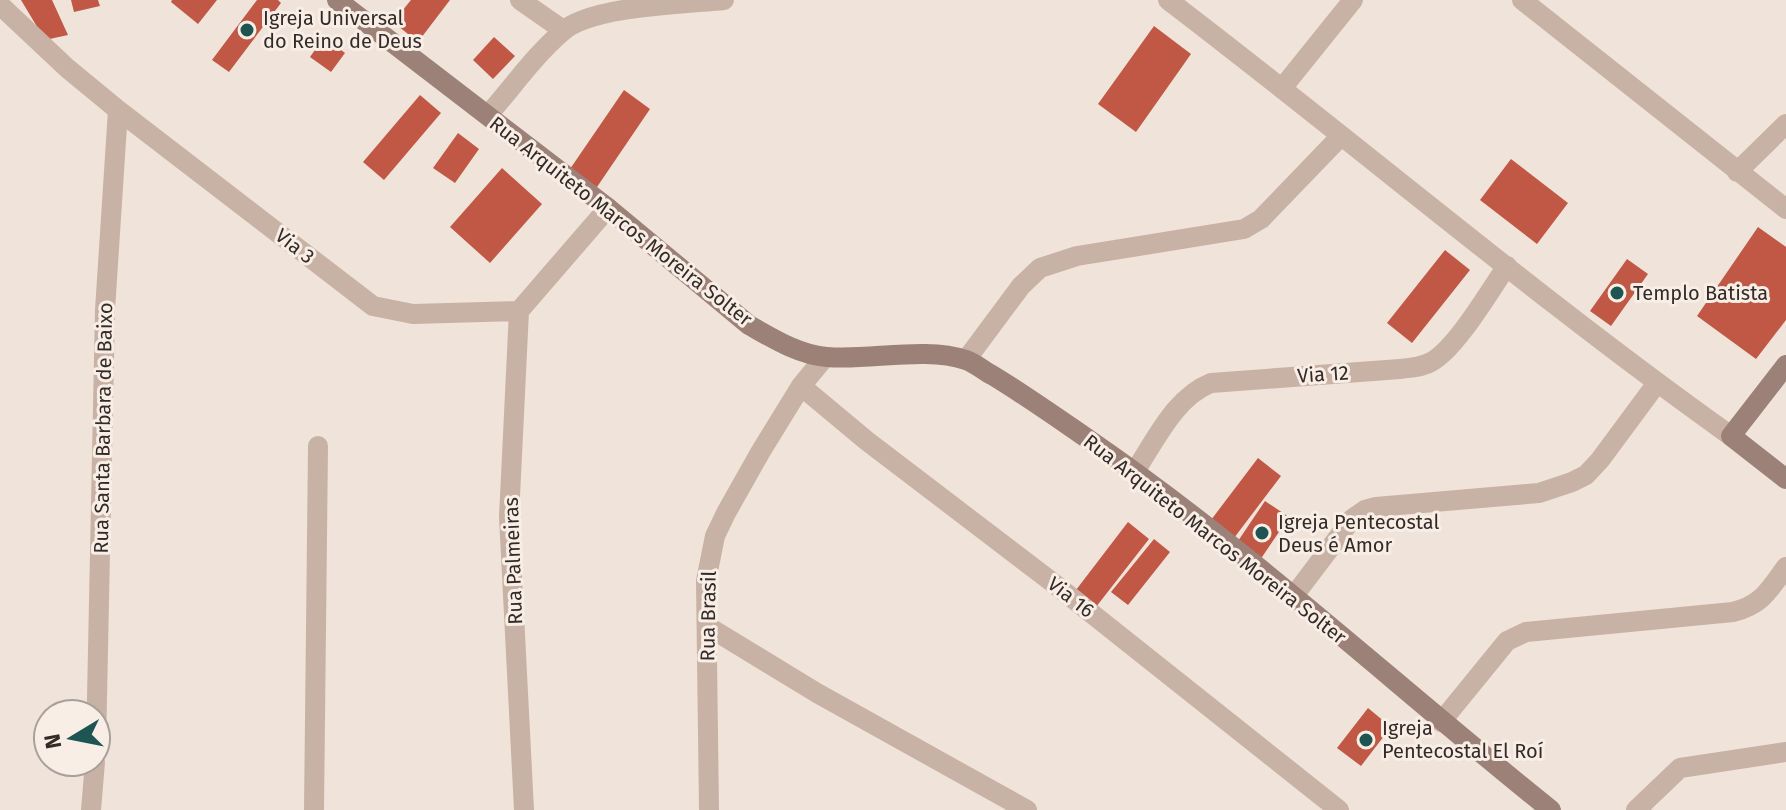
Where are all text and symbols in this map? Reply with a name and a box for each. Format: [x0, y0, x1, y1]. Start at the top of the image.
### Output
place label: Igreja Universal do Reino de Deus [263, 6, 422, 53]
marker: Igreja Universal do Reino de Deus [238, 21, 256, 39]
street label: Rua Arquiteto Marcos Moreira Solter [485, 111, 757, 331]
street label: Via 3 [271, 223, 319, 269]
place label: Templo Batista [1633, 281, 1768, 305]
marker: Templo Batista [1608, 284, 1626, 302]
street label: Rua Santa Barbara de Baixo [89, 302, 117, 554]
street label: Via 12 [1296, 360, 1350, 388]
street label: Rua Arquiteto Marcos Moreira Solter [1079, 429, 1351, 649]
street label: Rua Palmeiras [499, 497, 527, 625]
place label: Igreja Pentecostal Deus é Amor [1278, 510, 1439, 557]
marker: Igreja Pentecostal Deus é Amor [1253, 524, 1271, 542]
street label: Rua Brasil [695, 570, 721, 662]
street label: Via 16 [1043, 571, 1099, 623]
north arrow [32, 698, 112, 778]
place label: Igreja Pentecostal El Roí [1382, 716, 1544, 763]
marker: Igreja Pentecostal El Roí [1357, 731, 1375, 749]
text: N [38, 732, 67, 751]

